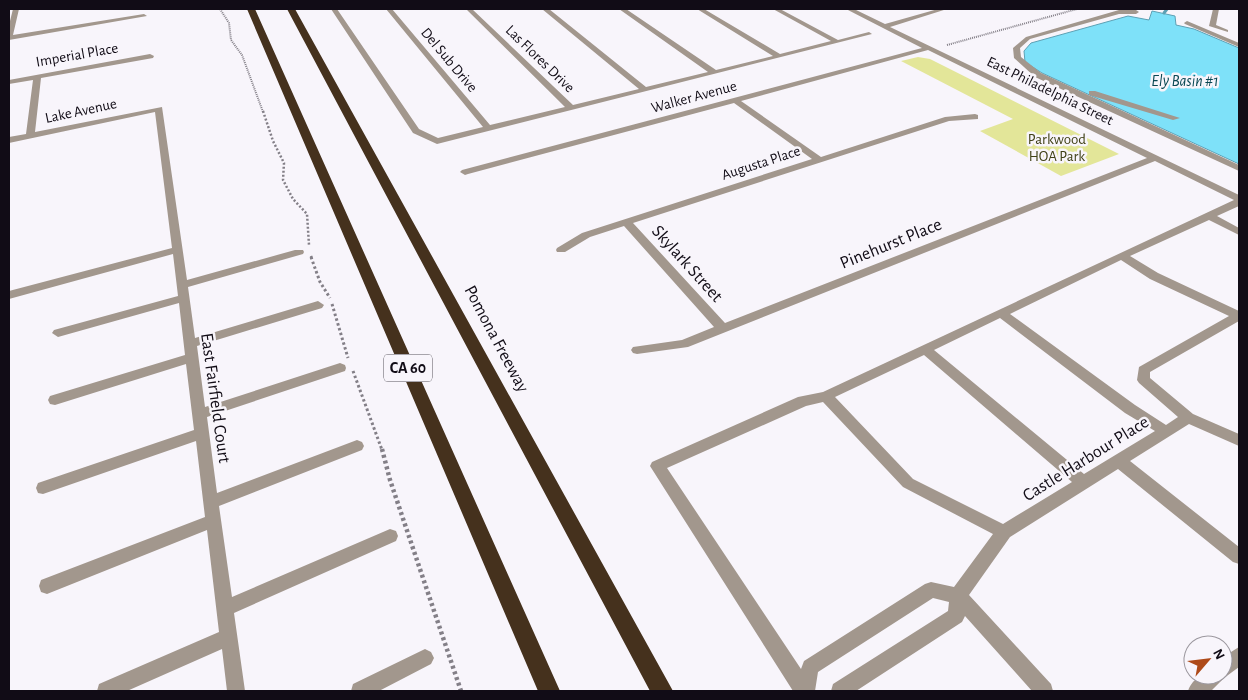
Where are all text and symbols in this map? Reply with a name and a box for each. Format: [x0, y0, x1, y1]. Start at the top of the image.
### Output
street label: Las Flores Drive [503, 22, 577, 96]
street label: Del Sub Drive [418, 25, 480, 95]
street label: Imperial Place [35, 40, 119, 70]
street label: East Philadelphia Street [984, 54, 1116, 128]
water label: Ely Basin #1 [1151, 73, 1219, 89]
street label: Walker Avenue [650, 78, 738, 116]
street label: Lake Avenue [44, 96, 118, 126]
park label: Parkwood HOA Park [1028, 132, 1086, 164]
street label: Augusta Place [720, 143, 802, 183]
street label: Pinehurst Place [837, 215, 945, 273]
street label: Skylark Street [648, 222, 726, 306]
street label: Pomona Freeway [460, 283, 532, 396]
street label: East Fairfield Court [197, 332, 233, 464]
road number: CA 60 [384, 354, 432, 382]
street label: Castle Harbour Place [1020, 413, 1152, 505]
north arrow [1183, 635, 1233, 685]
text: N [1210, 647, 1227, 662]

